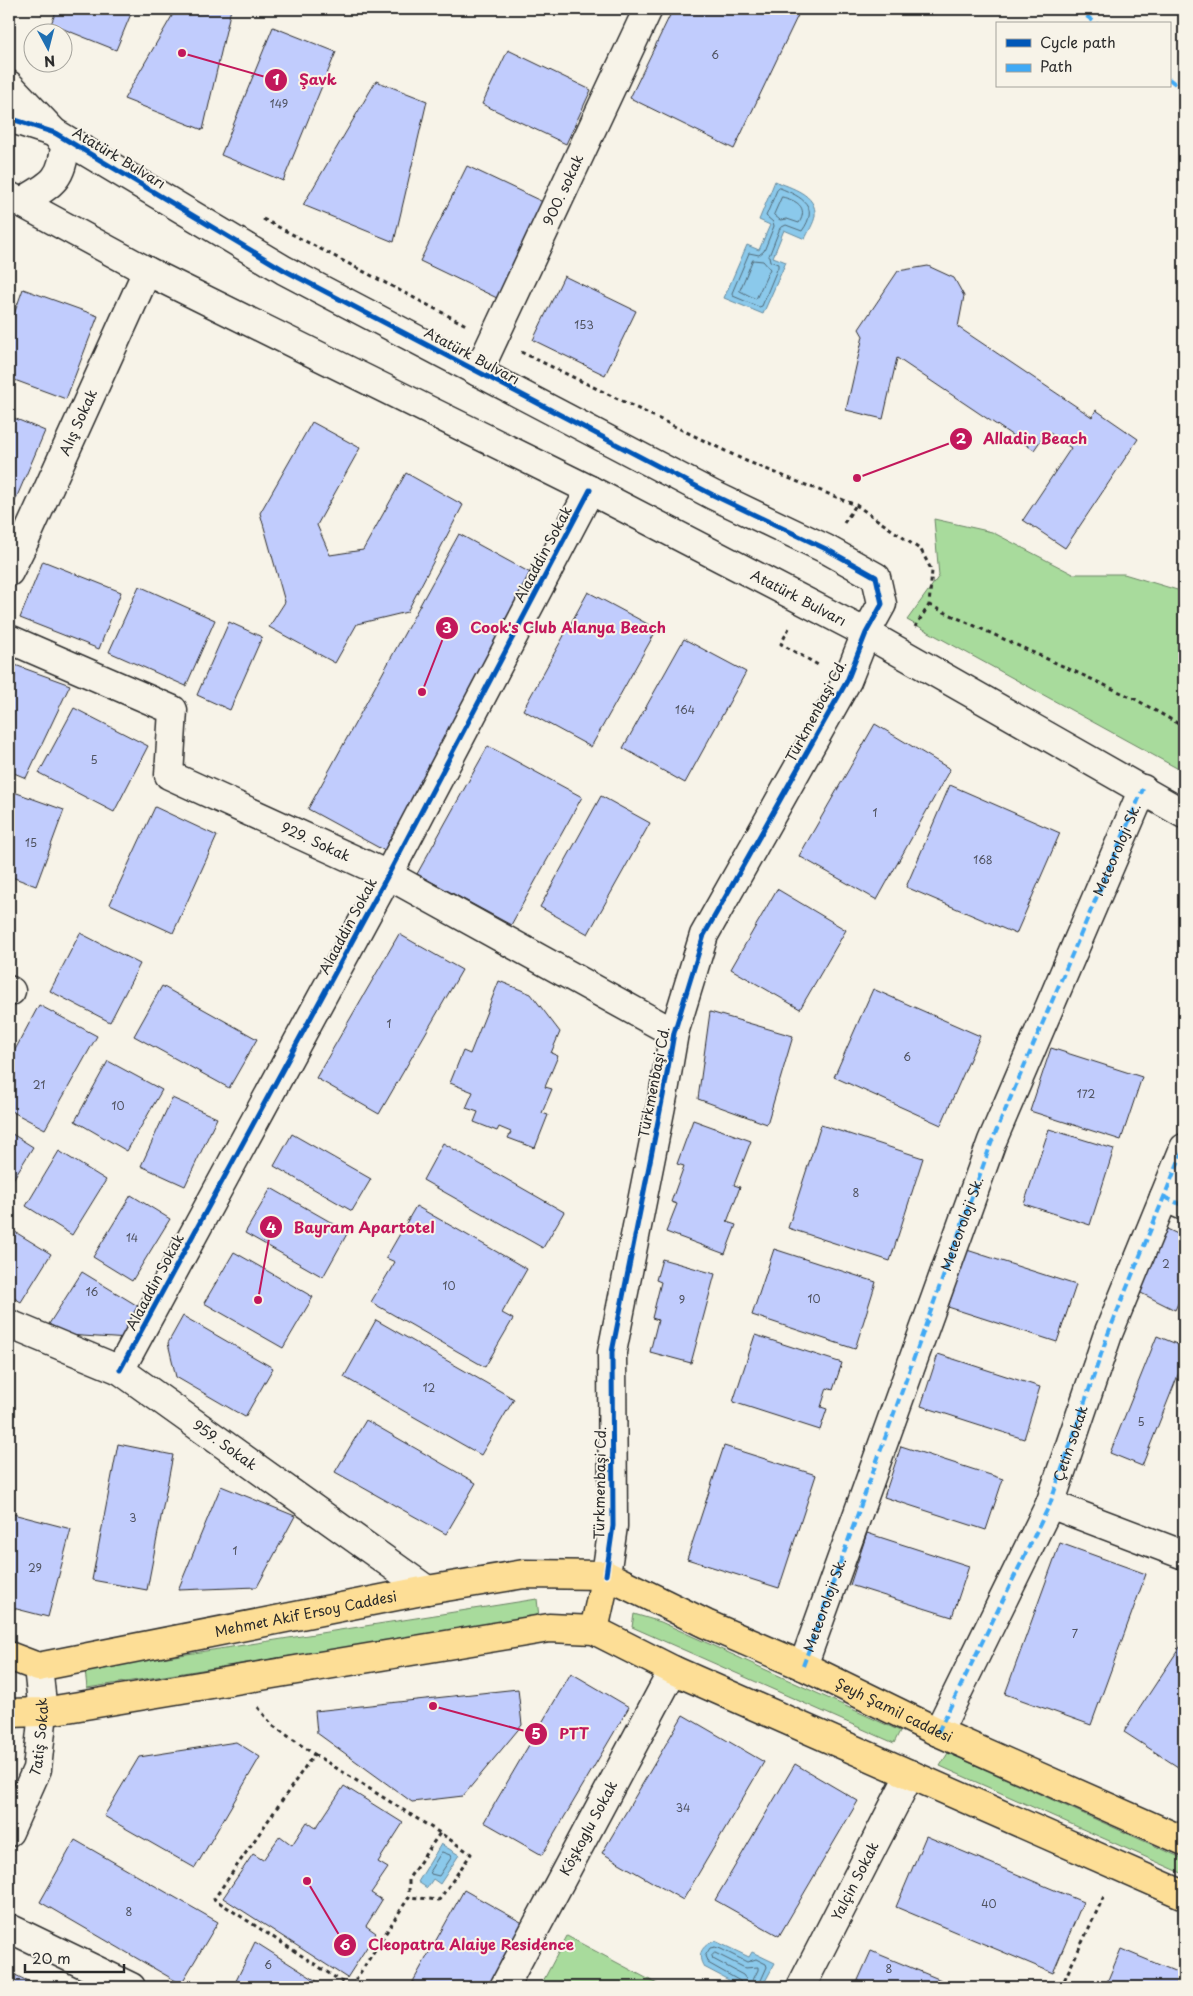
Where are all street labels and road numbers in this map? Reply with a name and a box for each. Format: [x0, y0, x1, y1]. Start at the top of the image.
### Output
street label: Atatürk Bulvarı [69, 122, 170, 194]
street label: 900. sokak [537, 151, 589, 229]
street label: Atatürk Bulvarı [421, 322, 524, 389]
street label: Alış Sokak [54, 386, 102, 459]
street label: Alaaddin Sokak [508, 502, 577, 606]
street label: Atatürk Bulvarı [747, 564, 850, 631]
street label: Türkmenbaşi Cd. [780, 656, 851, 766]
street label: Meteoroloji Sk. [1087, 800, 1146, 899]
street label: 929. Sokak [278, 816, 354, 867]
street label: Alaaddin Sokak [313, 874, 382, 978]
street label: Türkmenbaşi Cd. [632, 1024, 675, 1139]
street label: Meteoroloji Sk. [935, 1173, 988, 1274]
street label: Alaaddin Sokak [120, 1230, 189, 1334]
street label: Çetin sokak [1047, 1403, 1093, 1484]
street label: 959. Sokak [188, 1414, 262, 1475]
street label: Türkmenbaşi Cd. [588, 1426, 611, 1540]
street label: Meteoroloji Sk. [798, 1554, 851, 1655]
street label: Mehmet Akif Ersoy Caddesi [213, 1585, 399, 1642]
street label: Şeyh Şamil caddesi [832, 1672, 956, 1747]
street label: Tatiş Sokak [24, 1697, 53, 1780]
street label: Köşkoglu Sokak [554, 1777, 622, 1879]
street label: Yalçin Sokak [826, 1838, 884, 1924]

